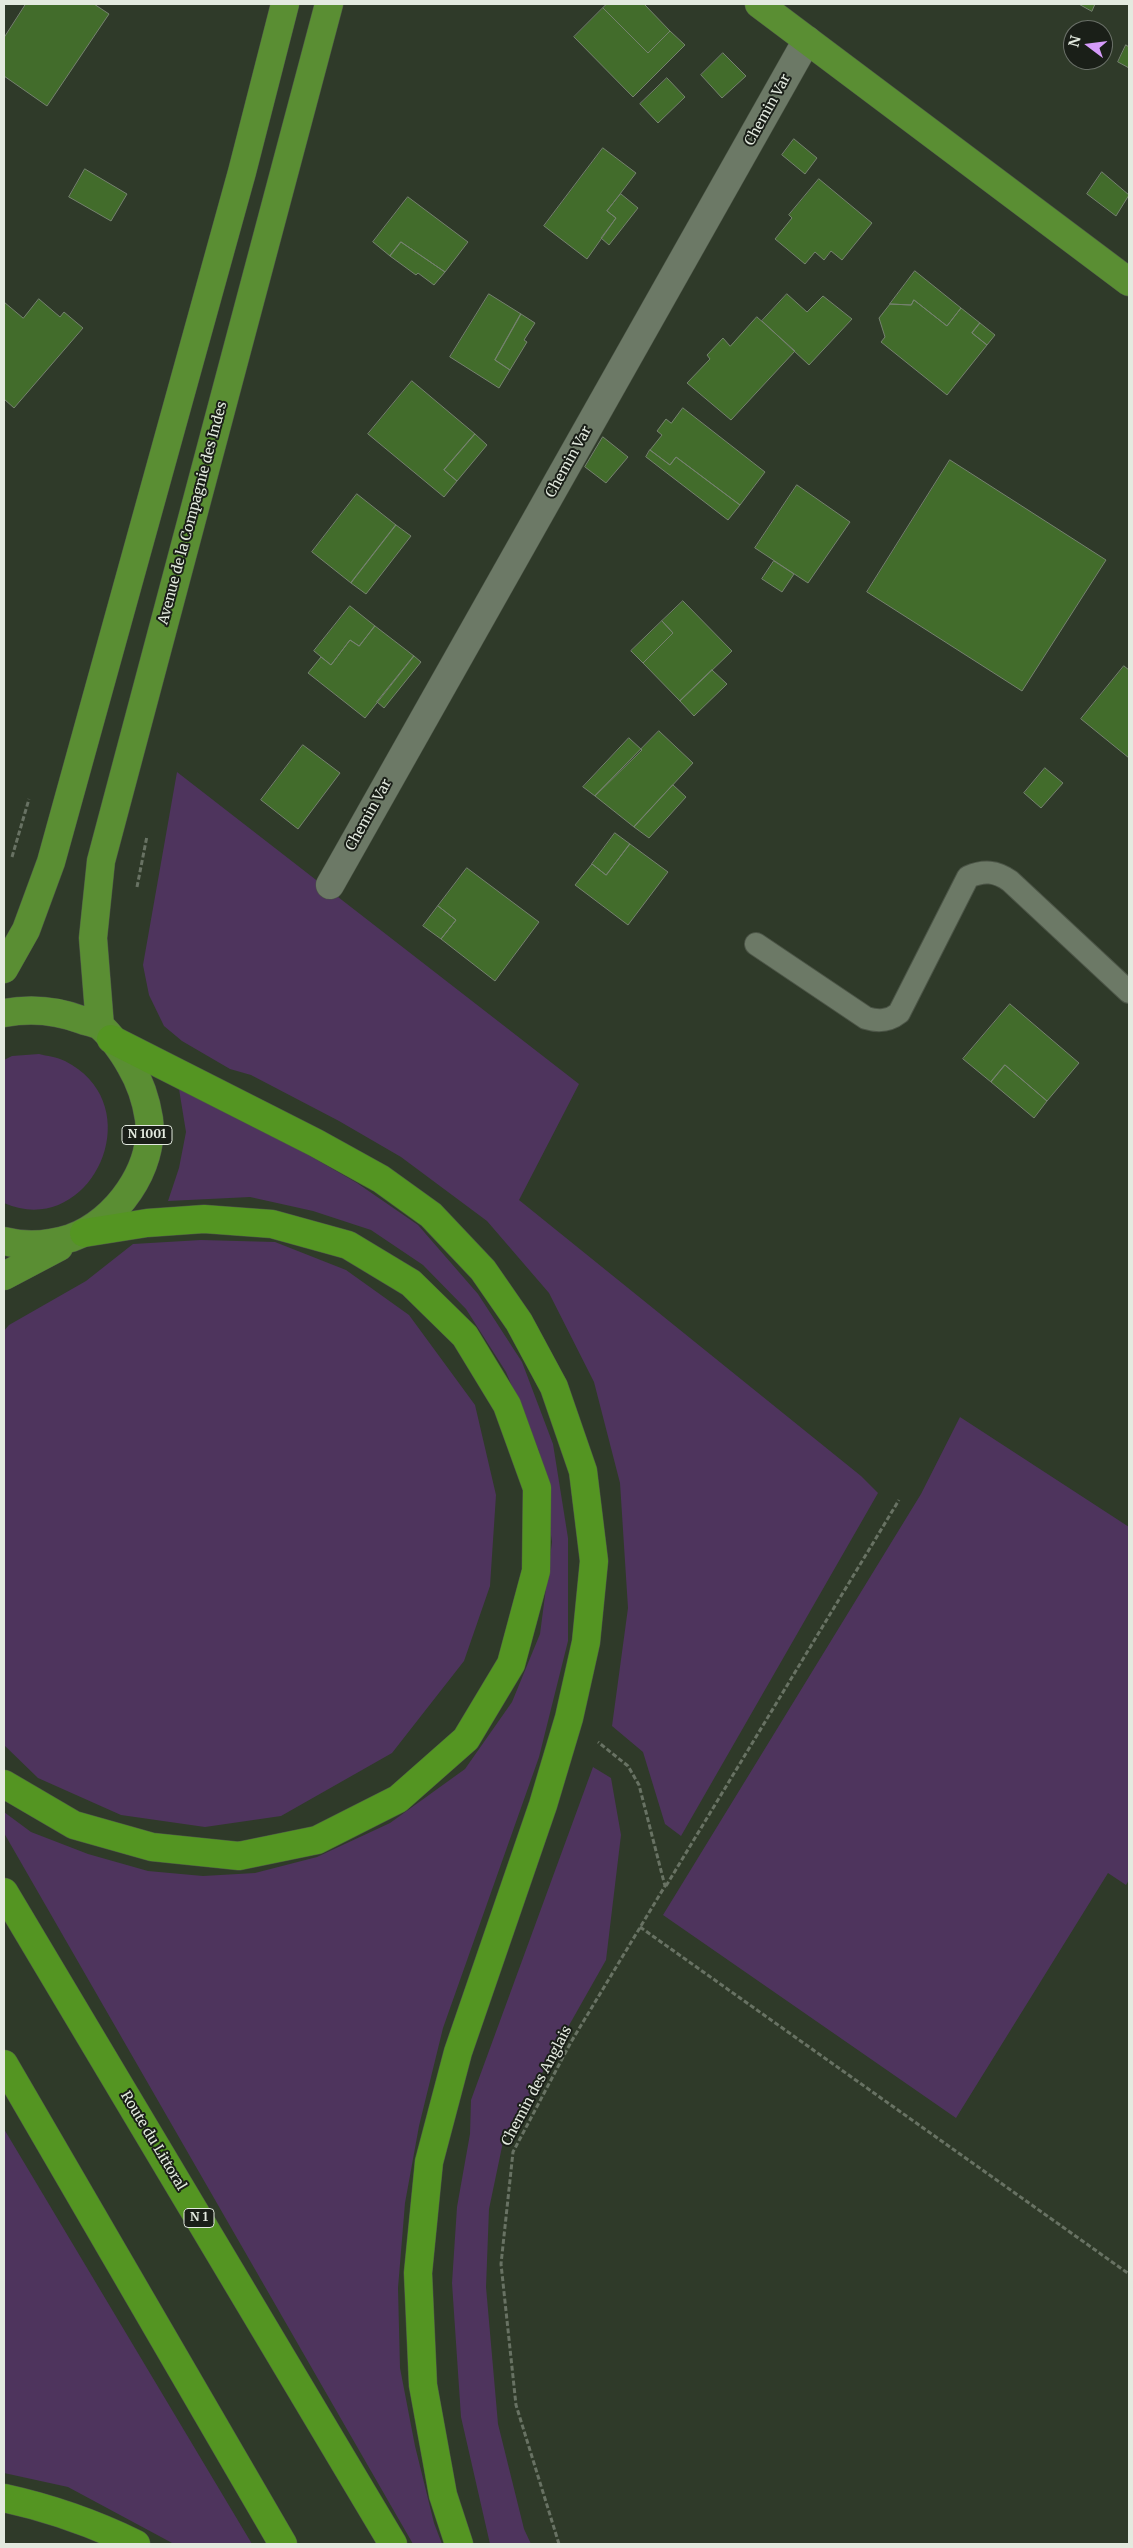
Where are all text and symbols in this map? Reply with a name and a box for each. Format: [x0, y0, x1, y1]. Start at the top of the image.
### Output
north arrow [1063, 20, 1113, 70]
text: N [1064, 34, 1085, 49]
street label: Chemin Var [741, 71, 795, 149]
street label: Avenue de la Compagnie des Indes [155, 400, 231, 626]
street label: Chemin Var [542, 423, 596, 501]
street label: Chemin Var [342, 776, 396, 854]
road number: N 1001 [122, 1126, 172, 1144]
street label: Chemin des Anglais [498, 2023, 576, 2149]
street label: Route du Littoral [117, 2088, 189, 2194]
road number: N 1 [184, 2208, 214, 2228]

